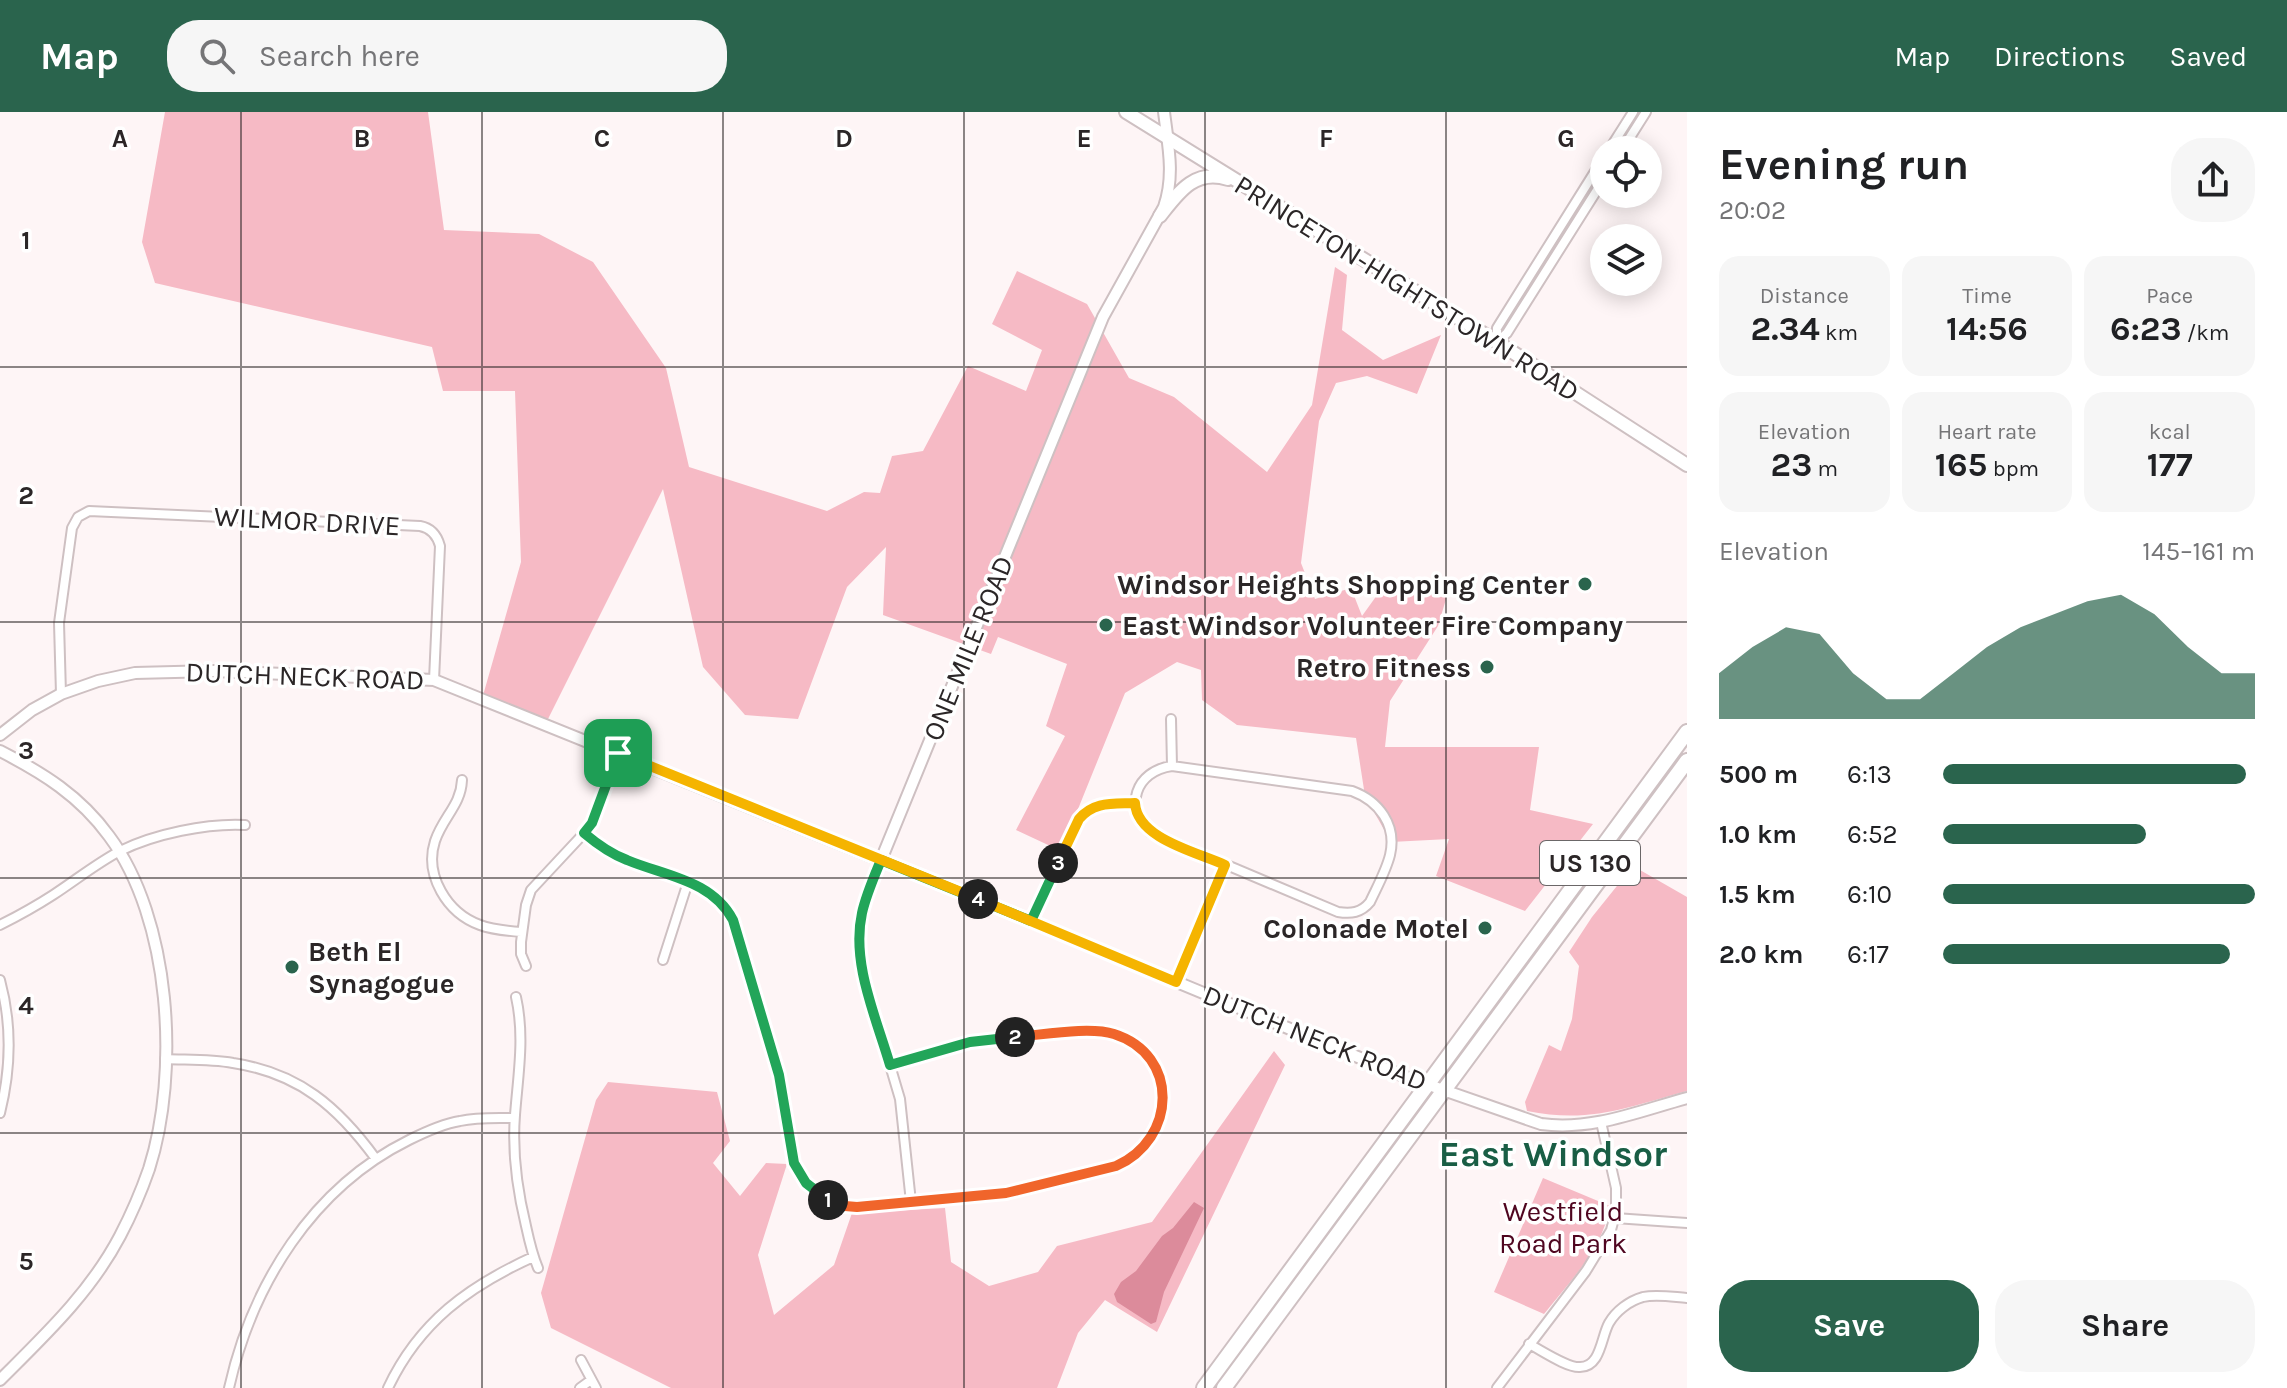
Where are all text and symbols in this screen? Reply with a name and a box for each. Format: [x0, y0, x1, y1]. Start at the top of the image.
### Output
search box [167, 20, 727, 92]
text: Map [40, 34, 119, 79]
icon: search [195, 34, 239, 78]
text: Search here [259, 38, 420, 74]
text: Map [1895, 40, 1950, 73]
text: Directions [1994, 40, 2126, 73]
text: Saved [2170, 40, 2247, 73]
text: A [112, 123, 128, 154]
text: B [354, 123, 370, 154]
text: C [594, 123, 610, 154]
text: D [835, 123, 853, 154]
text: E [1076, 123, 1092, 154]
text: F [1319, 123, 1333, 154]
text: G [1557, 123, 1575, 154]
map controls [1590, 136, 1662, 296]
button: locate [1590, 136, 1662, 208]
button: share [2171, 138, 2255, 222]
text: Evening run [1719, 139, 1969, 190]
street label: PRINCETON-HIGHTSTOWN ROAD [1228, 168, 1586, 408]
text: 20:02 [1719, 195, 1786, 226]
button: layers [1590, 224, 1662, 296]
text: 1 [21, 225, 31, 256]
text: Distance [1760, 283, 1849, 309]
text: Time [1962, 283, 2012, 309]
text: Pace [2146, 283, 2193, 309]
text: 2.34 [1751, 309, 1820, 349]
text: 14:56 [1946, 309, 2028, 349]
text: 6:23 [2110, 309, 2182, 349]
text: km [1820, 320, 1858, 346]
text: /km [2182, 320, 2229, 346]
text: Elevation [1758, 419, 1851, 445]
text: Heart rate [1937, 419, 2037, 445]
text: kcal [2149, 419, 2191, 445]
text: 23 [1771, 445, 1812, 485]
text: 165 [1935, 445, 1987, 485]
text: 177 [2147, 445, 2193, 485]
text: m [1812, 456, 1838, 482]
text: bpm [1987, 456, 2039, 482]
text: 2 [18, 480, 34, 511]
street label: WILMOR DRIVE [213, 500, 401, 542]
text: Elevation [1719, 536, 1829, 567]
text: 145–161 m [2142, 536, 2255, 567]
street label: ONE MILE ROAD [916, 551, 1020, 745]
place label: Windsor Heights Shopping Center [1117, 568, 1569, 601]
marker: Windsor Heights Shopping Center [1576, 575, 1594, 593]
place label: East Windsor Volunteer Fire Company [1122, 609, 1623, 642]
marker: East Windsor Volunteer Fire Company [1097, 616, 1115, 634]
place label: Retro Fitness [1296, 651, 1471, 684]
street label: DUTCH NECK ROAD [185, 655, 425, 697]
marker: Retro Fitness [1478, 658, 1496, 676]
pin [584, 719, 652, 787]
icon: arrive [596, 731, 640, 775]
text: 3 [18, 735, 34, 766]
text: 500 m [1719, 759, 1798, 790]
text: 6:13 [1847, 759, 1892, 790]
text: 1.0 km [1719, 819, 1797, 850]
text: 6:52 [1847, 819, 1898, 850]
road number: US 130 [1540, 841, 1640, 885]
pin: 3 [1038, 843, 1078, 883]
text: 3 [1051, 850, 1065, 876]
pin: 4 [958, 879, 998, 919]
text: 1.5 km [1719, 879, 1796, 910]
text: 6:10 [1847, 879, 1892, 910]
text: 4 [971, 886, 985, 912]
place label: Colonade Motel [1263, 912, 1469, 945]
marker: Colonade Motel [1476, 919, 1494, 937]
place label: Beth El Synagogue [308, 935, 455, 1000]
text: 2.0 km [1719, 939, 1803, 970]
text: 6:17 [1847, 939, 1889, 970]
marker: Beth El Synagogue [283, 958, 301, 976]
street label: DUTCH NECK ROAD [1198, 978, 1432, 1098]
text: 4 [18, 990, 34, 1021]
pin: 2 [995, 1017, 1035, 1057]
text: 2 [1008, 1024, 1022, 1050]
district label: East Windsor [1439, 1133, 1667, 1175]
pin: 1 [808, 1180, 848, 1220]
text: 1 [824, 1187, 832, 1213]
park label: Westfield Road Park [1499, 1195, 1627, 1260]
text: 5 [18, 1246, 34, 1277]
button: Save [1719, 1280, 1979, 1372]
button: Share [1995, 1280, 2255, 1372]

